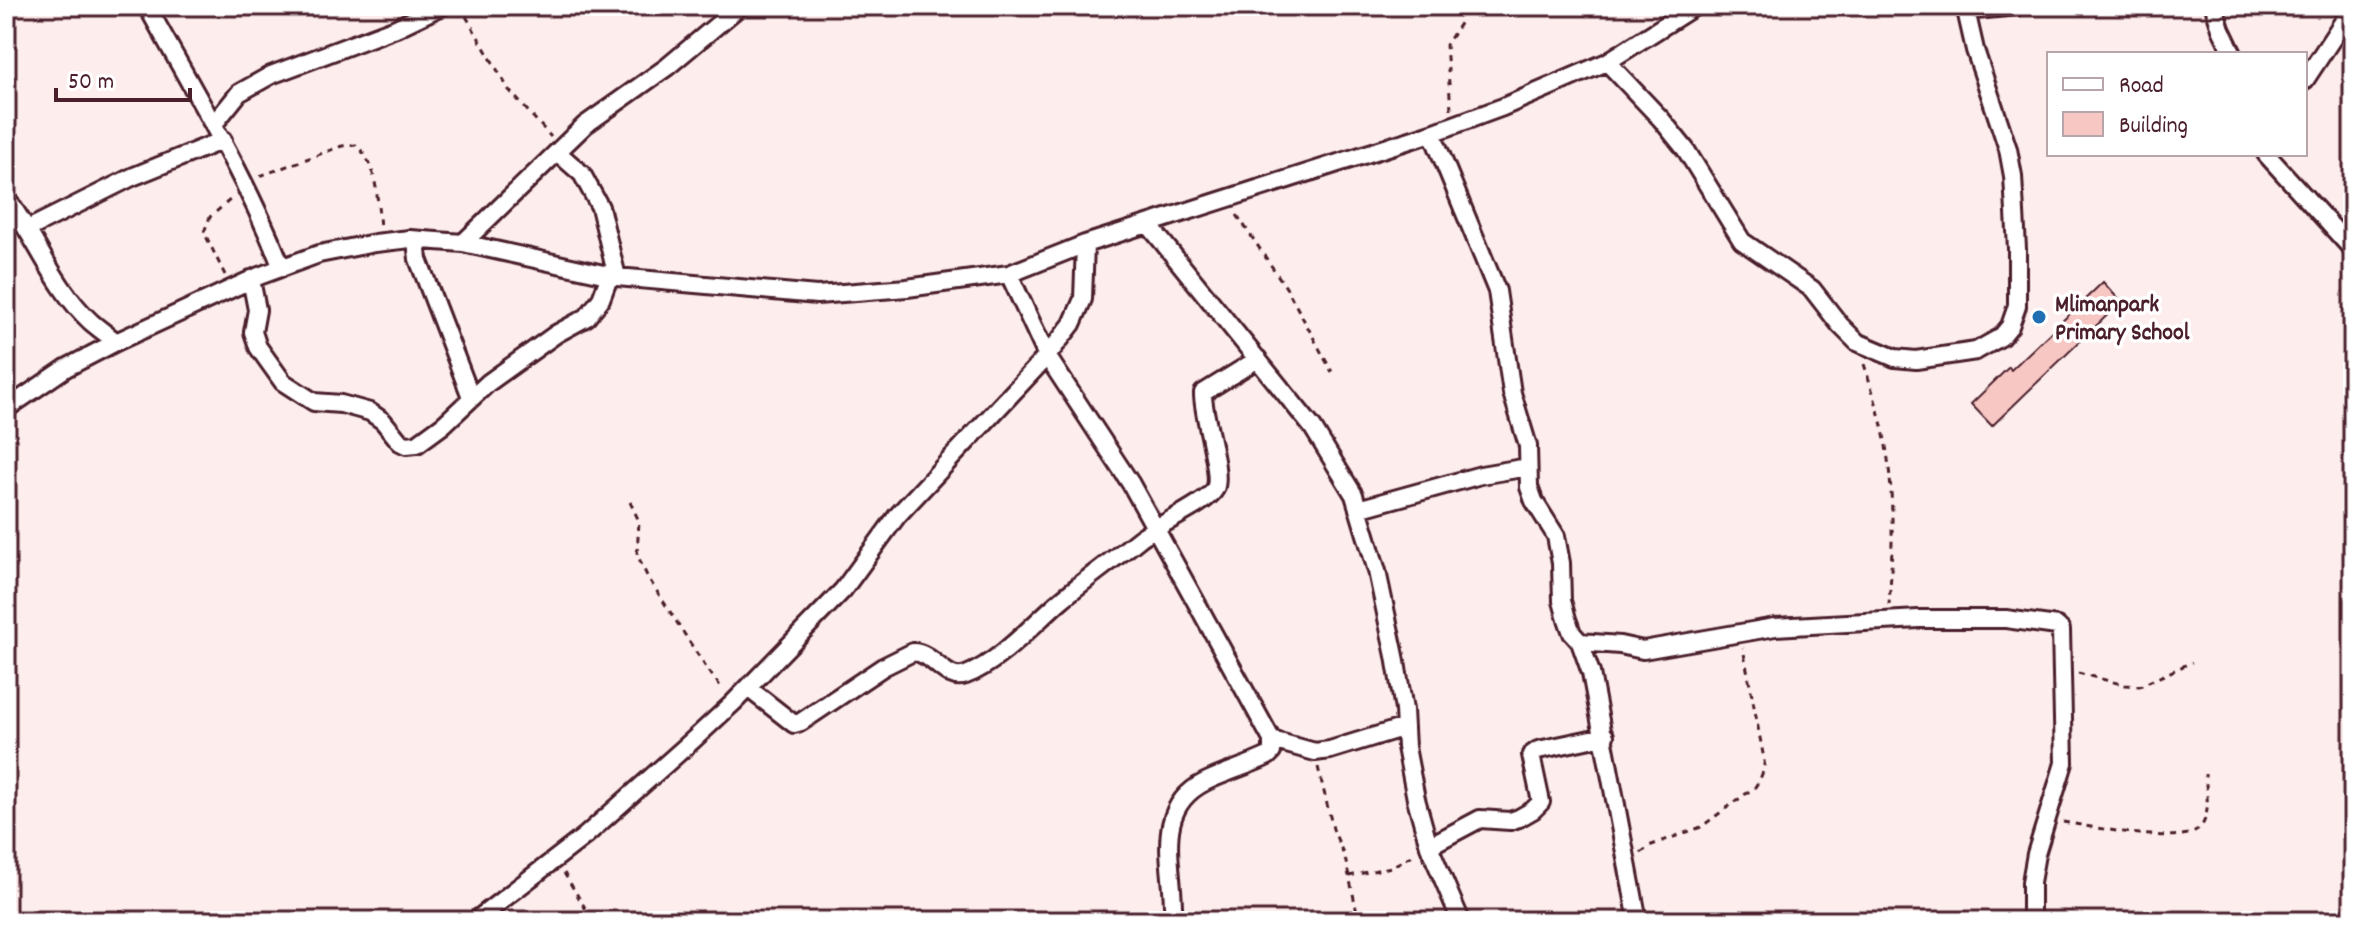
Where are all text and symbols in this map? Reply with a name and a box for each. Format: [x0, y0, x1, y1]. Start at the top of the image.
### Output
scale bar [56, 52, 190, 102]
legend [2047, 52, 2307, 156]
text: 50 m [68, 66, 114, 100]
text: Road [2119, 70, 2164, 104]
text: Building [2119, 110, 2188, 144]
place label: Mlimanpark Primary School [2055, 289, 2190, 351]
marker: Mlimanpark Primary School [2030, 308, 2048, 326]

